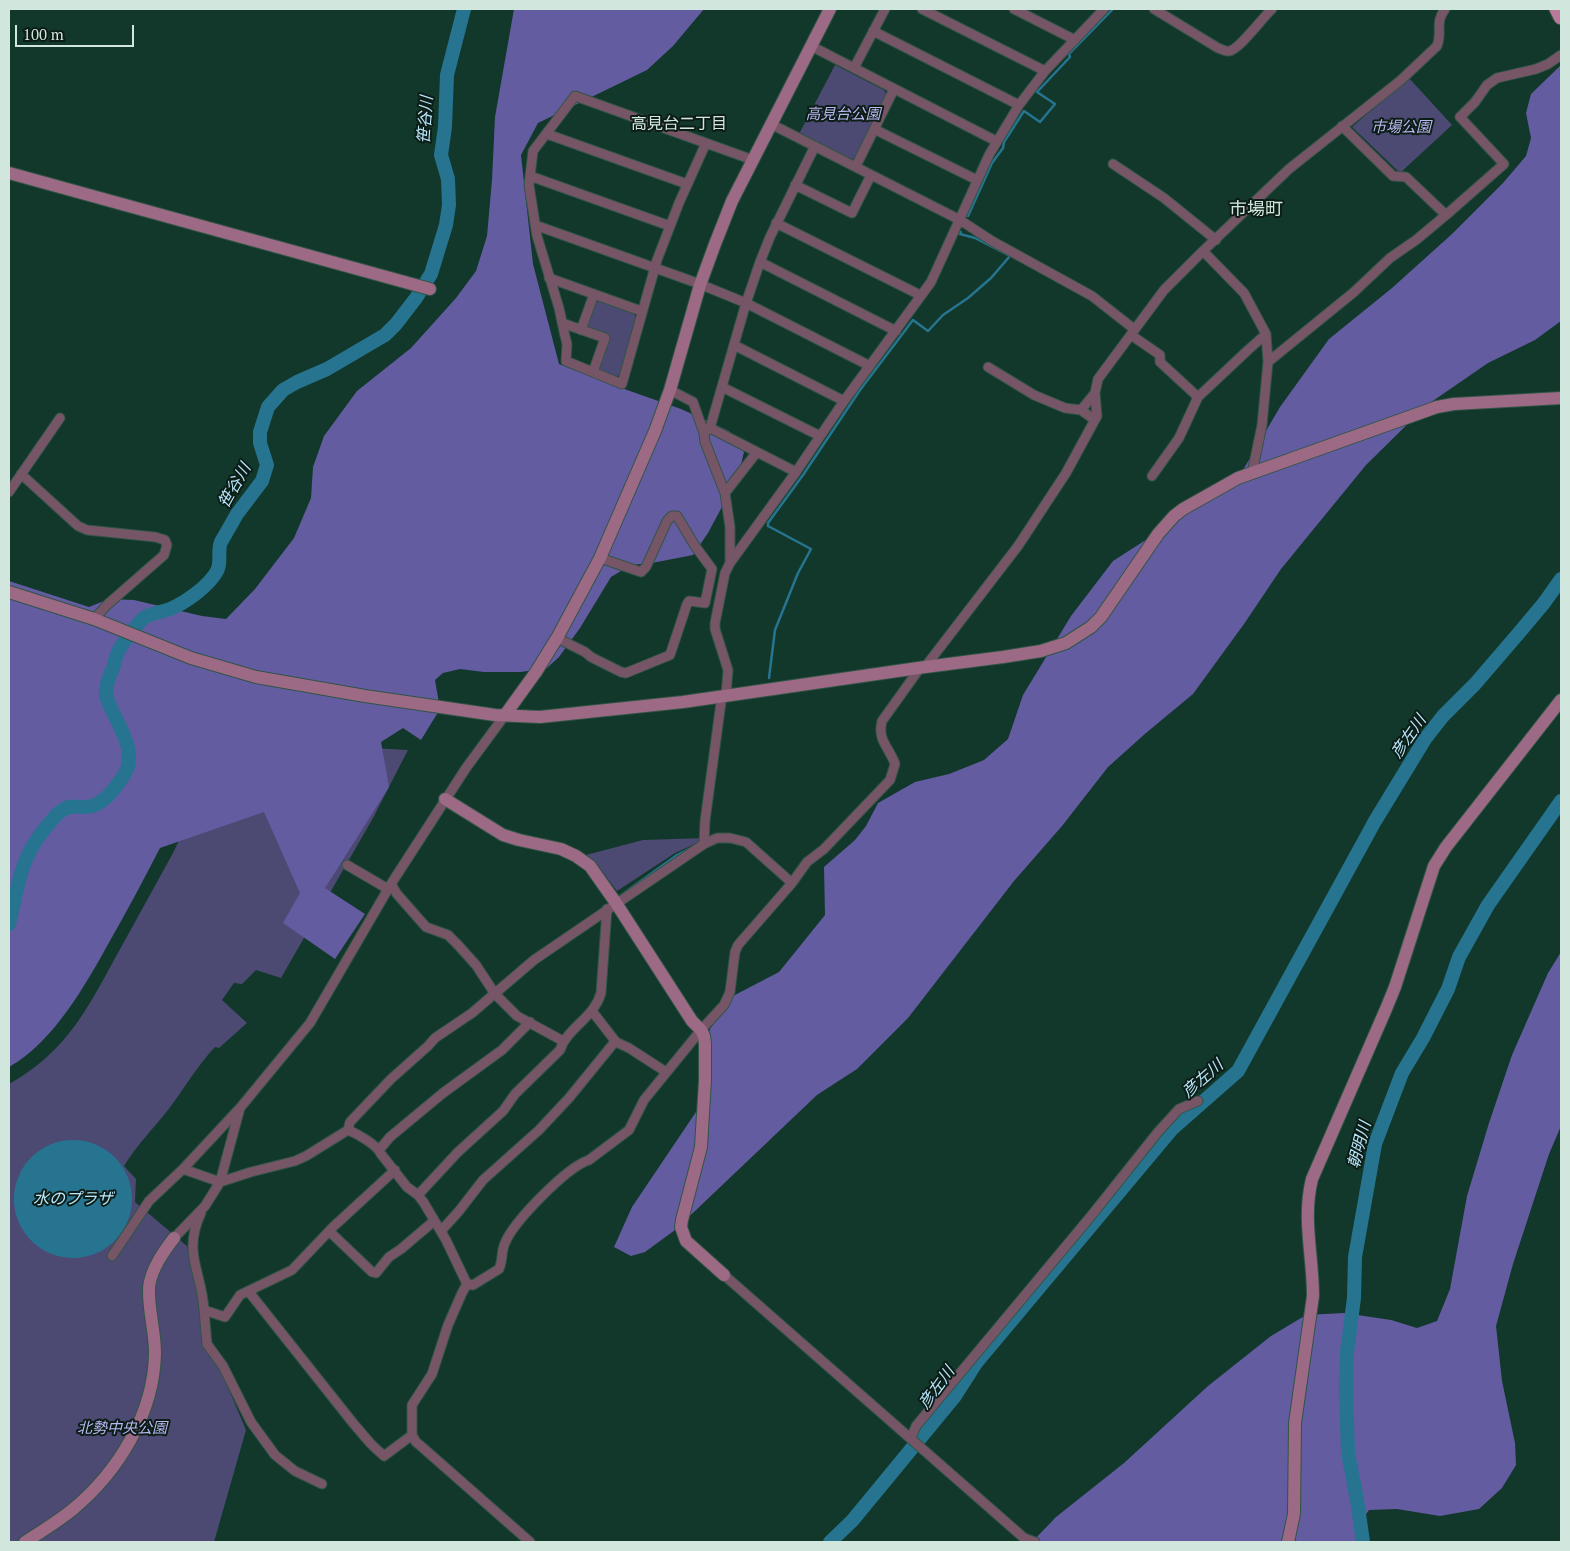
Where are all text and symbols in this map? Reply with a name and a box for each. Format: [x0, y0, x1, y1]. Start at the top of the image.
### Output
scale bar [18, 15, 136, 47]
text: 100 m [23, 24, 64, 44]
water label: 笹谷川 [415, 95, 437, 145]
park label: 高見台公園 [806, 106, 880, 124]
district label: 高見台二丁目 [631, 114, 727, 134]
park label: 市場公園 [1371, 119, 1431, 137]
district label: 市場町 [1229, 199, 1283, 221]
water label: 笹谷川 [215, 460, 255, 512]
water label: 彦左川 [1387, 712, 1431, 762]
water label: 彦左川 [1179, 1056, 1227, 1102]
water label: 朝明川 [1345, 1119, 1375, 1171]
water label: 水のプラザ [33, 1189, 113, 1209]
water label: 彦左川 [915, 1363, 959, 1413]
park label: 北勢中央公園 [77, 1420, 167, 1438]

